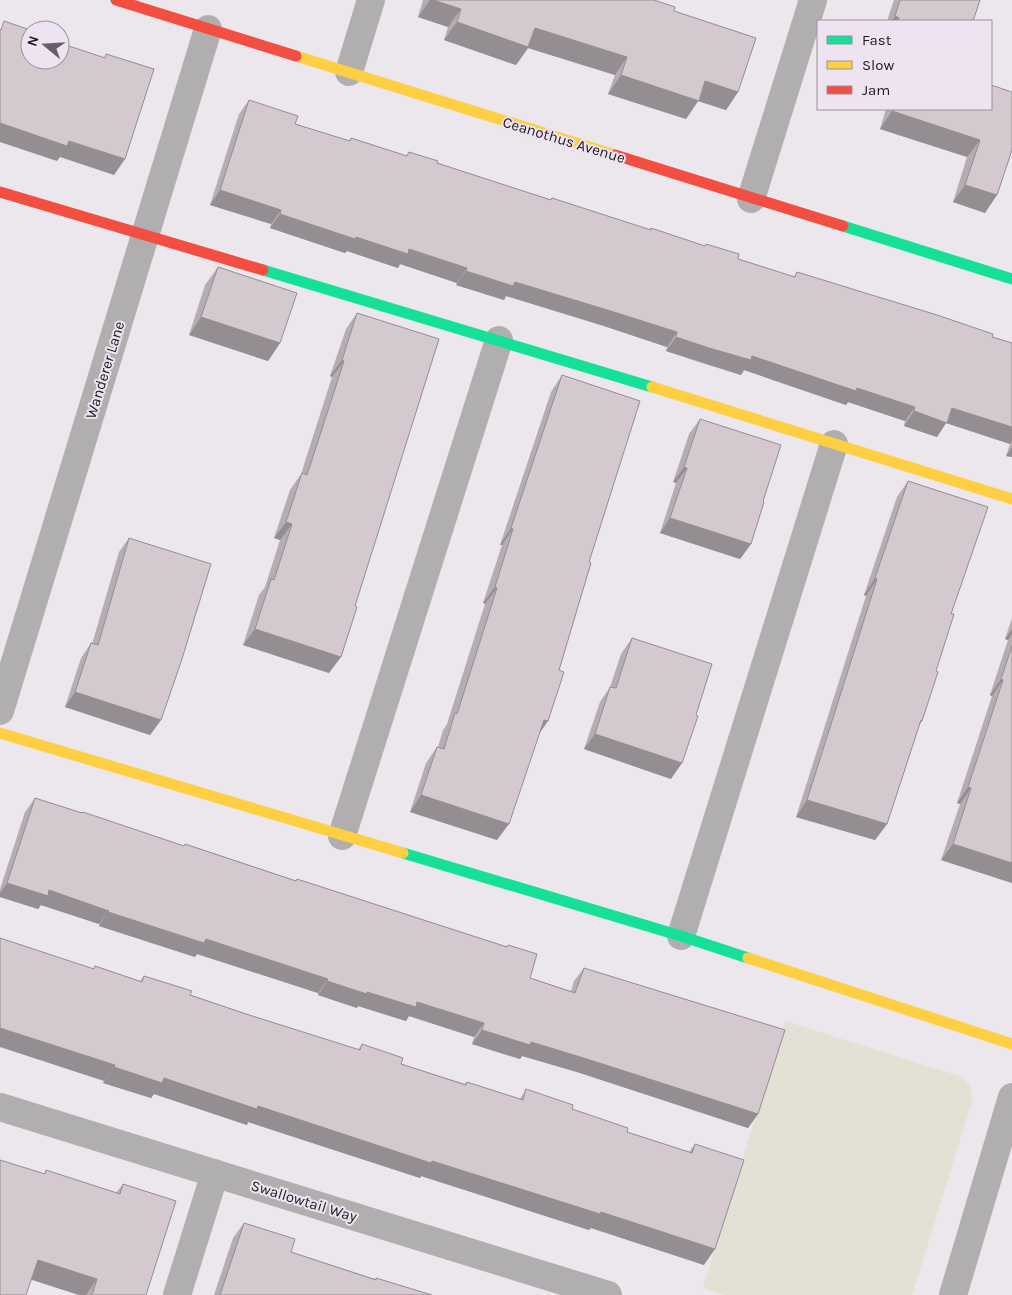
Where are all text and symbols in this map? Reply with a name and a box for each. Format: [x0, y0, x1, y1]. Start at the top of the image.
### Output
north arrow [20, 20, 70, 70]
legend [817, 20, 992, 110]
text: Fast [862, 31, 892, 49]
text: N [23, 34, 43, 49]
text: Slow [862, 56, 894, 74]
text: Jam [862, 81, 890, 99]
street label: Ceanothus Avenue [501, 113, 627, 167]
street label: Wanderer Lane [82, 319, 128, 421]
street label: Swallowtail Way [249, 1176, 359, 1226]

